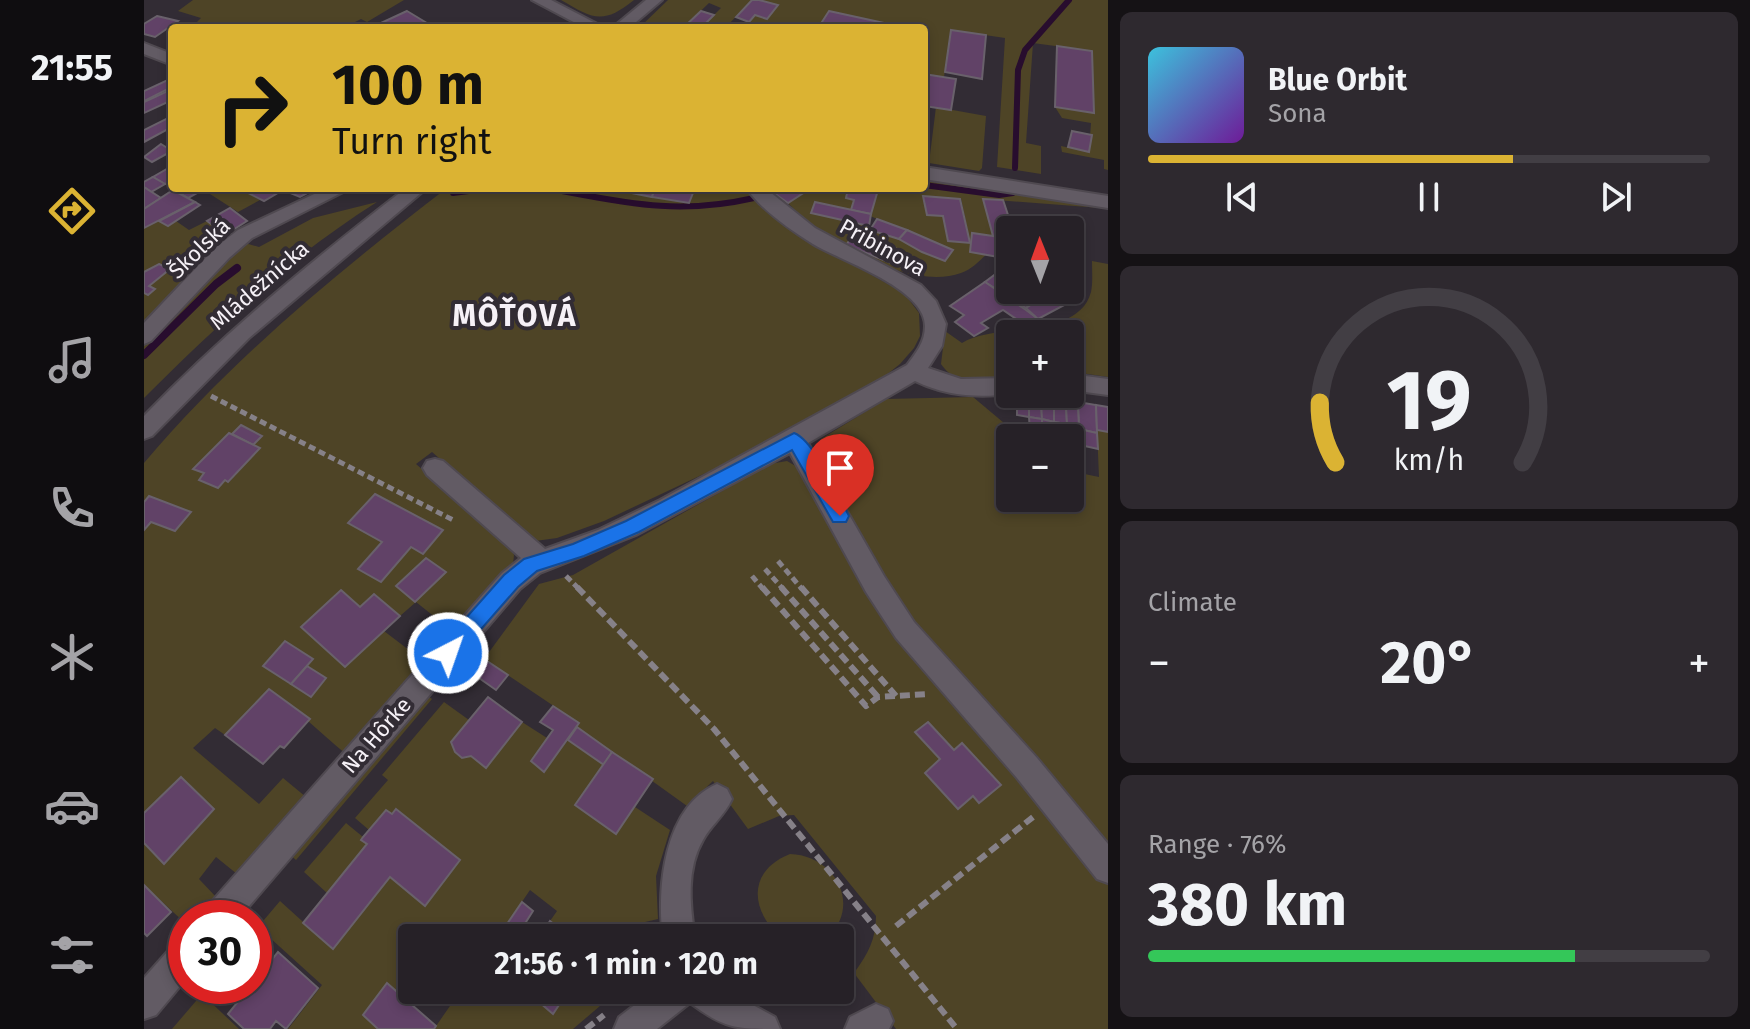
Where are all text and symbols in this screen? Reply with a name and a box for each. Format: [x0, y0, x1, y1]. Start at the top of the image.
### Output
text: 21:55 [31, 46, 113, 90]
text: 100 m [332, 52, 484, 119]
icon: right [200, 56, 304, 160]
text: Blue Orbit [1268, 62, 1407, 98]
text: Sona [1268, 98, 1327, 129]
text: Turn right [332, 120, 492, 164]
icon: previous [1220, 175, 1264, 219]
icon: pause [1407, 175, 1451, 219]
icon: next [1594, 175, 1638, 219]
icon: directions [44, 183, 100, 239]
street label: Školská [163, 212, 236, 284]
street label: Pribinova [835, 213, 931, 282]
north arrow [996, 216, 1084, 304]
map controls [996, 216, 1084, 512]
street label: Mládežnícka [204, 235, 314, 336]
district label: MÔŤOVÁ [453, 295, 577, 334]
button: + [996, 320, 1084, 408]
icon: music [44, 332, 100, 388]
text: 19 [1386, 351, 1472, 451]
button: − [996, 424, 1084, 512]
pin [806, 434, 874, 516]
text: km/h [1394, 444, 1464, 479]
icon: arrive [818, 446, 862, 490]
icon: phone [44, 480, 100, 536]
text: Climate [1148, 587, 1237, 618]
position arrow [406, 611, 490, 695]
text: 20° [1380, 627, 1478, 699]
icon: climate [44, 629, 100, 685]
text: − [1148, 637, 1170, 690]
text: + [1688, 637, 1710, 690]
street label: Na Hôrke [336, 692, 417, 779]
icon: car [44, 778, 100, 834]
text: Range · 76% [1148, 829, 1286, 860]
text: 380 km [1148, 869, 1347, 941]
speed limit sign: 30 [168, 900, 272, 1004]
icon: filters [44, 927, 100, 983]
text: 21:56 · 1 min · 120 m [494, 946, 758, 982]

